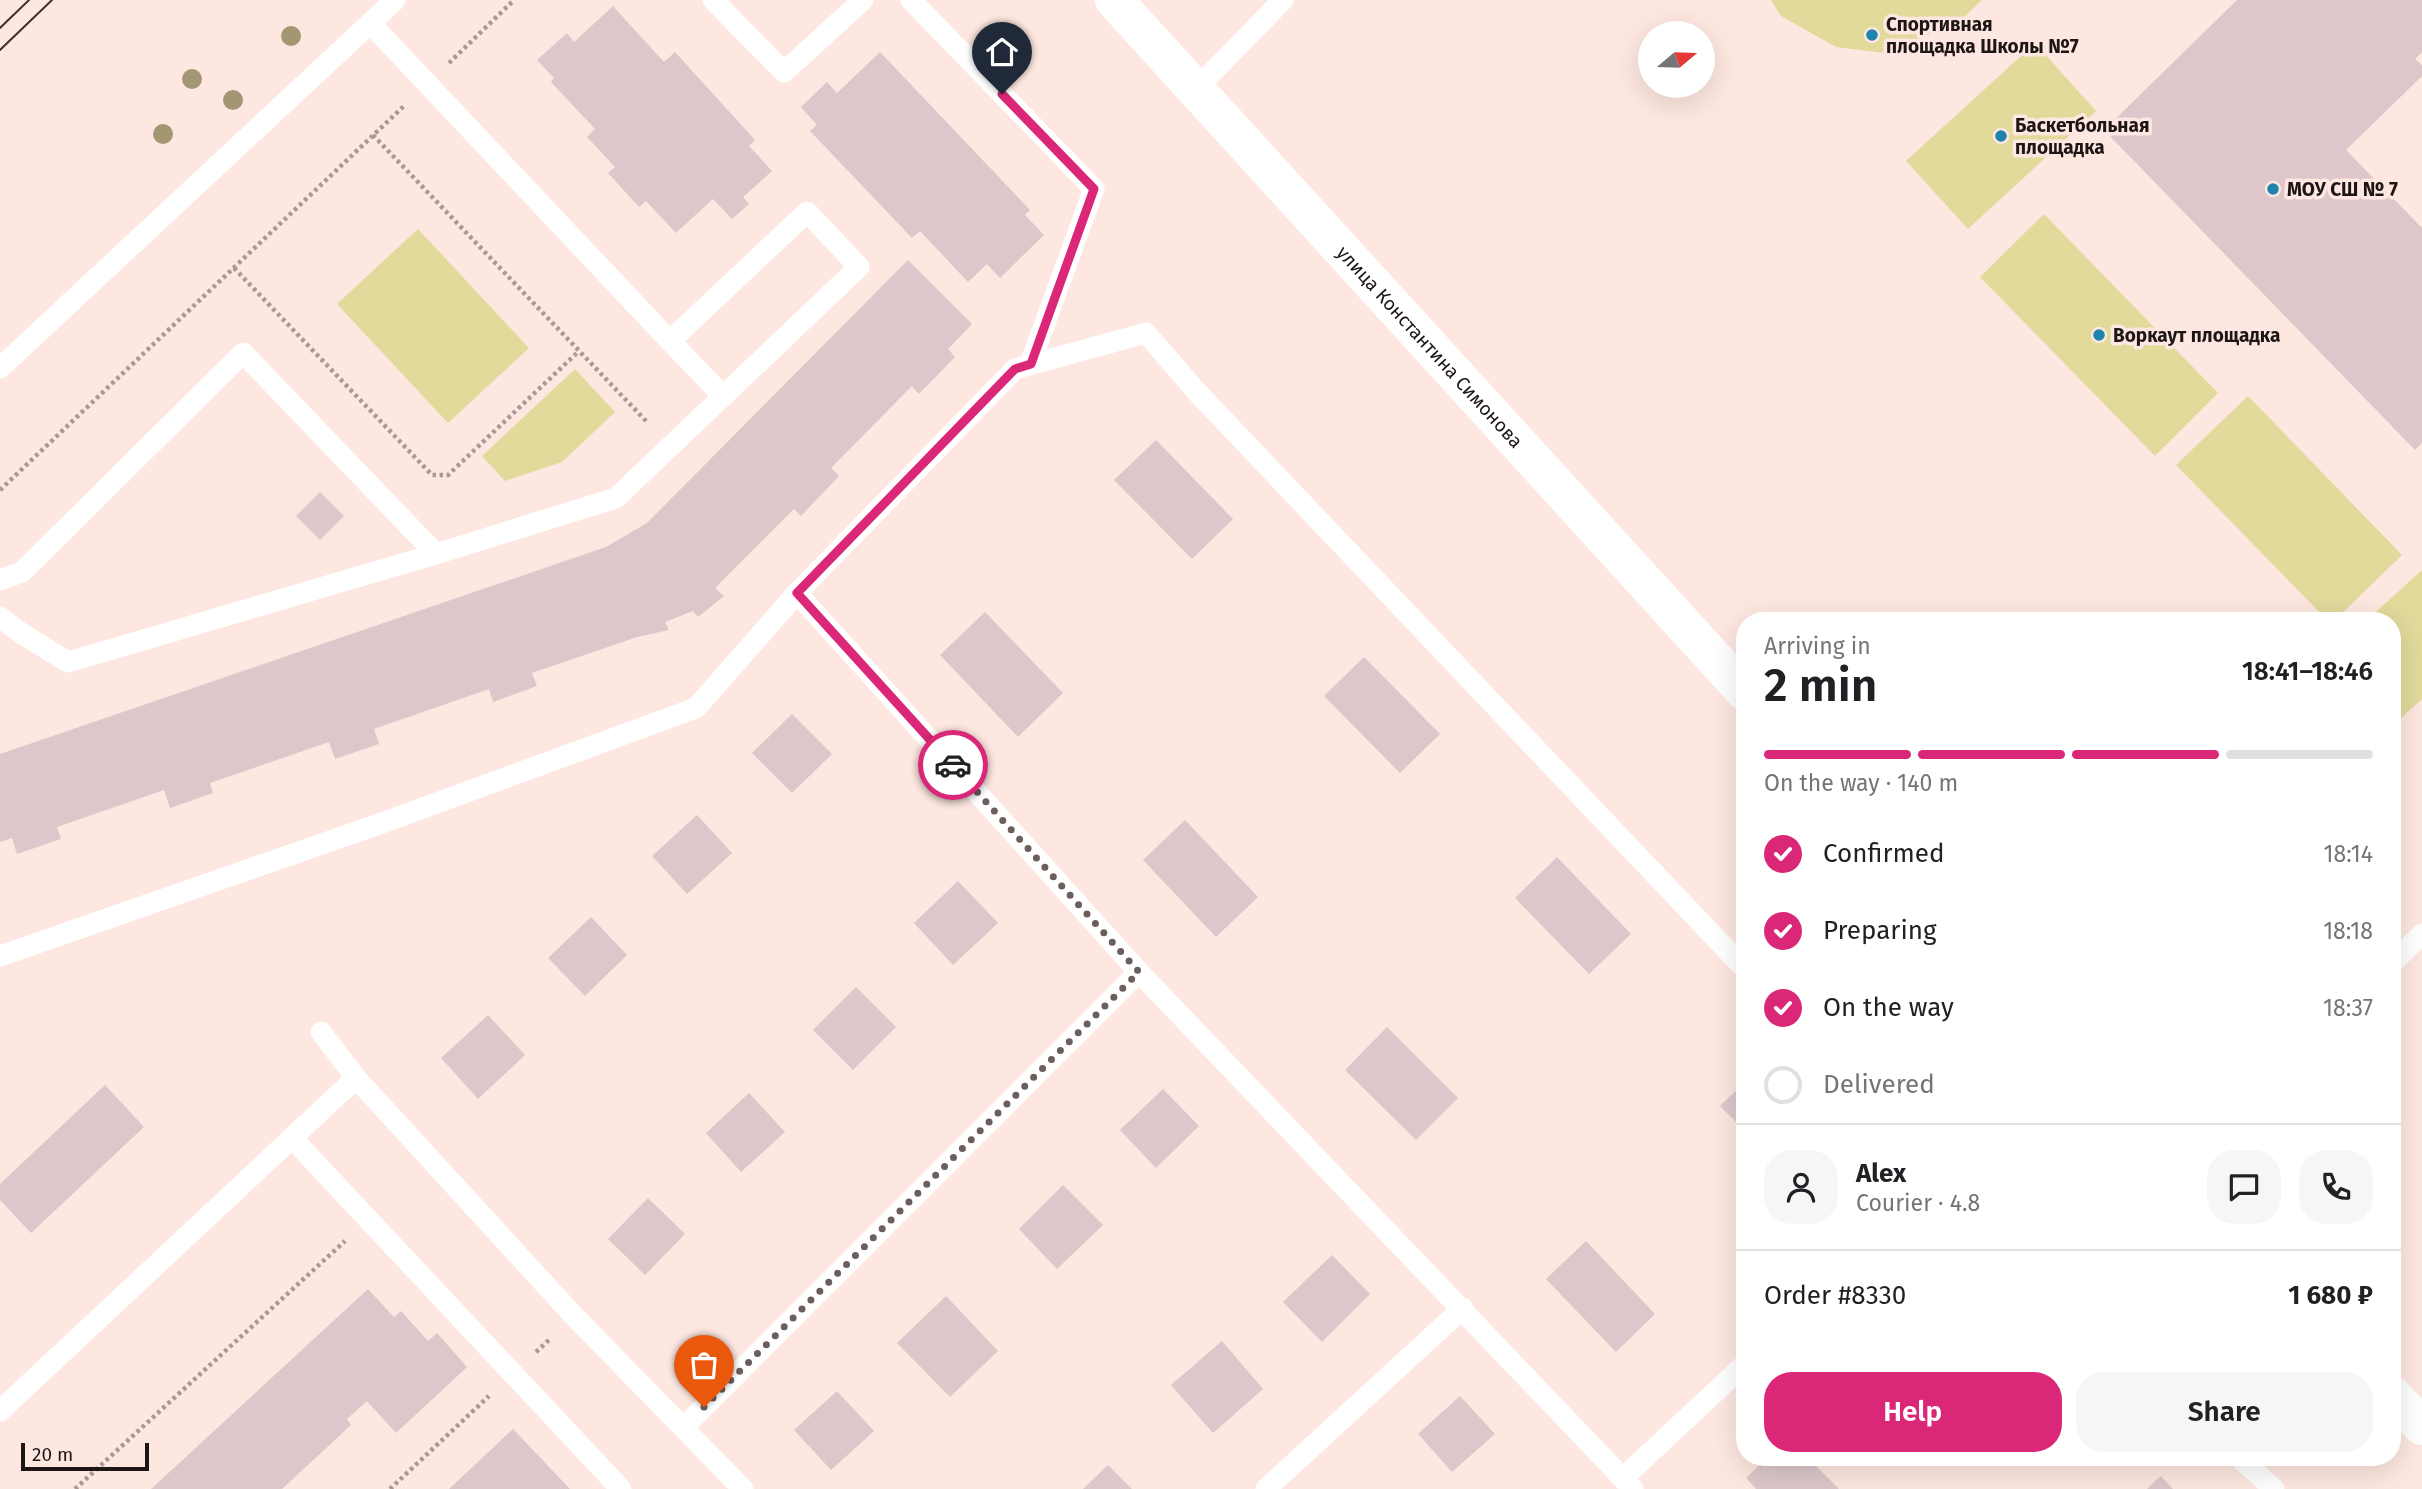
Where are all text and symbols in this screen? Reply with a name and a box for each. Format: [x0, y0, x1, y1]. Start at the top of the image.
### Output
place label: Спортивная площадка Школы №7 [1886, 13, 2079, 58]
north arrow [1638, 21, 1715, 98]
map controls [1638, 21, 1715, 98]
pin [972, 22, 1032, 94]
marker: Спортивная площадка Школы №7 [1864, 27, 1880, 43]
icon: home [983, 33, 1021, 71]
place label: Баскетбольная площадка [2015, 114, 2149, 159]
marker: Баскетбольная площадка [1993, 128, 2009, 144]
place label: МОУ СШ № 7 [2287, 178, 2398, 201]
marker: МОУ СШ № 7 [2265, 181, 2281, 197]
street label: улица Константина Симонова [1332, 241, 1528, 453]
place label: Воркаут площадка [2113, 324, 2280, 347]
marker: Воркаут площадка [2091, 327, 2107, 343]
text: Arriving in [1764, 632, 1871, 660]
text: 18:41–18:46 [2242, 656, 2373, 687]
text: 2 min [1764, 658, 1877, 713]
courier [918, 730, 988, 800]
icon: car [934, 746, 972, 784]
text: On the way · 140 m [1764, 769, 1958, 797]
icon: check [1764, 835, 1802, 873]
text: Confirmed [1823, 838, 1944, 869]
text: 18:14 [2324, 840, 2373, 868]
icon: check [1764, 912, 1802, 950]
text: Preparing [1823, 915, 1936, 946]
text: 18:18 [2323, 917, 2373, 945]
icon: check [1764, 989, 1802, 1027]
text: On the way [1823, 992, 1954, 1023]
text: 18:37 [2323, 994, 2373, 1022]
text: Delivered [1823, 1069, 1935, 1100]
button: person [1764, 1150, 1838, 1224]
button: chat [2207, 1150, 2281, 1224]
button: phone [2299, 1150, 2373, 1224]
text: Alex [1856, 1158, 1906, 1189]
text: Courier · 4.8 [1856, 1189, 1980, 1217]
text: Order #8330 [1764, 1280, 1906, 1311]
text: 1 680 ₽ [2288, 1280, 2373, 1311]
pin [674, 1335, 734, 1407]
icon: bag [685, 1346, 723, 1384]
button: Help [1764, 1372, 2062, 1452]
button: Share [2076, 1372, 2373, 1452]
scale bar [21, 1440, 149, 1472]
text: 20 m [32, 1443, 73, 1466]

